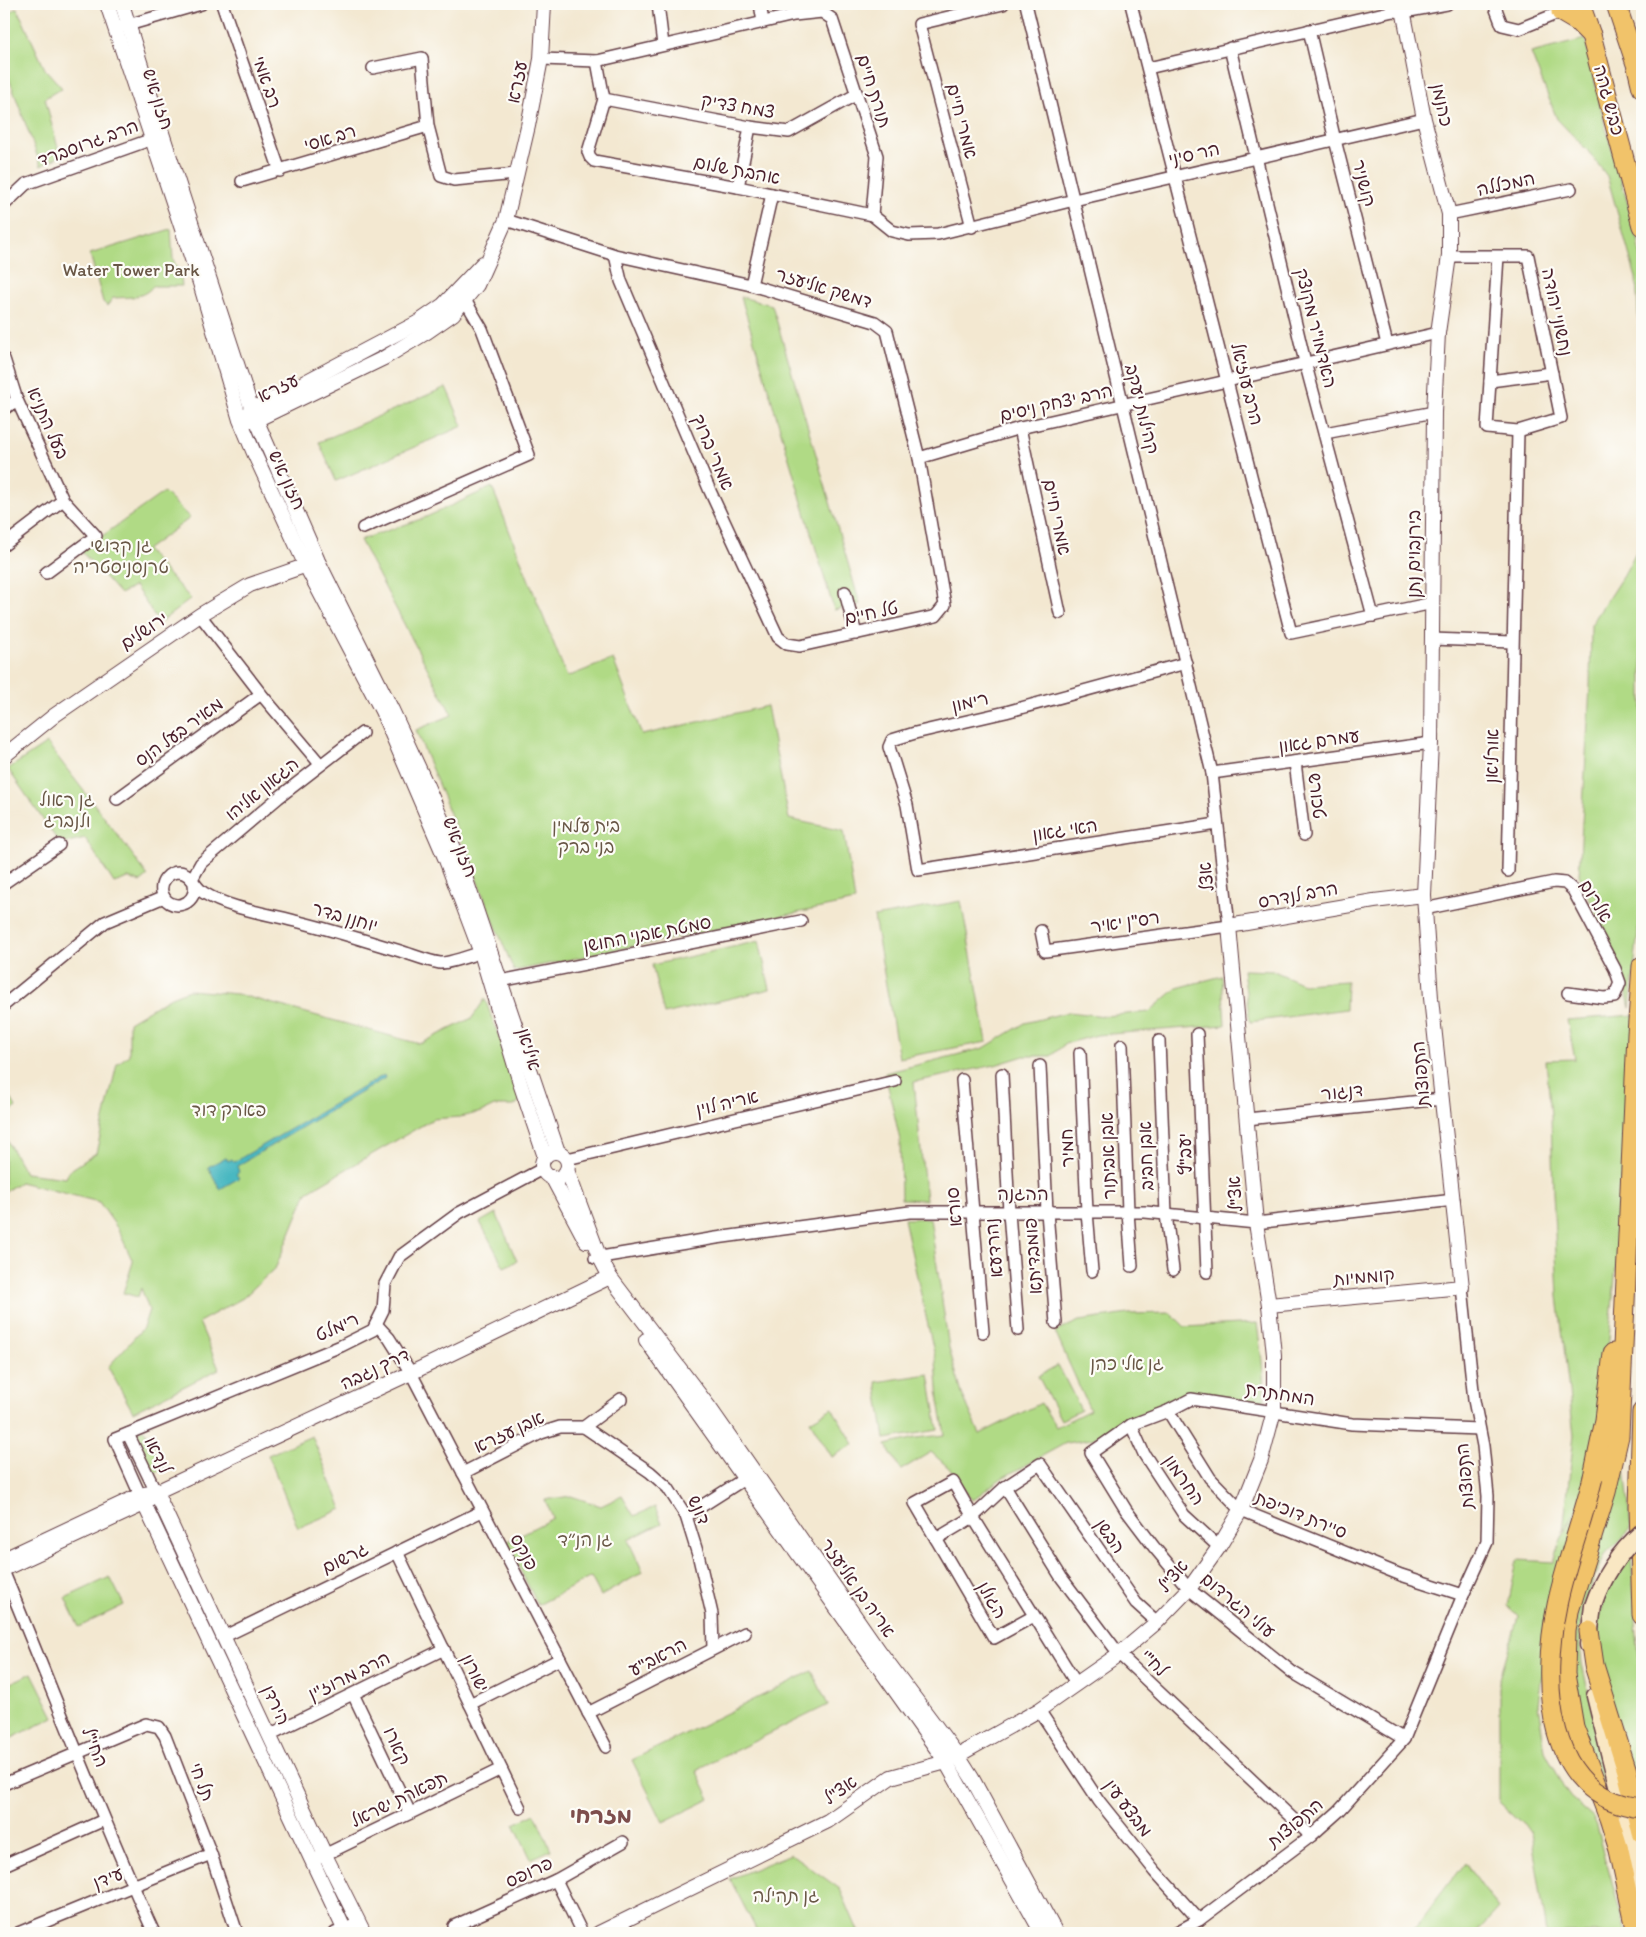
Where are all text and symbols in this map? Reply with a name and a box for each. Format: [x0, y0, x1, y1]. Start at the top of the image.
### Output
street label: תורת חיים [852, 51, 896, 131]
street label: רב אמי [248, 53, 286, 111]
street label: עזרא [502, 59, 532, 105]
street label: כביש גהה [1589, 62, 1629, 138]
street label: חזון איש [138, 66, 178, 132]
street label: אמרי חיים [941, 81, 983, 161]
street label: כהנמן [1427, 82, 1457, 128]
street label: צמח צדיק [699, 89, 777, 123]
street label: הרב גרוסברד [35, 115, 141, 171]
street label: רב אסי [301, 120, 359, 156]
street label: הר סיני [1166, 137, 1222, 171]
street label: אהבת שלום [692, 151, 782, 189]
street label: קושניר [1348, 157, 1380, 209]
street label: המכללה [1475, 167, 1537, 201]
park label: Water Tower Park [63, 259, 200, 281]
street label: דמשק אליעזר [773, 263, 875, 313]
street label: האדמו"ר מקוצק [1290, 266, 1342, 390]
street label: נחשוני יהודה [1537, 266, 1577, 358]
street label: הרב עוזיאל [1226, 340, 1268, 428]
street label: קהילות יעקב [1120, 362, 1164, 456]
street label: עזרא [254, 369, 302, 407]
street label: הרב יצחק ניסים [997, 379, 1115, 427]
street label: בעל התניא [22, 384, 74, 462]
street label: אמרי ברוך [687, 411, 739, 494]
street label: חזון איש [264, 447, 310, 513]
street label: אמרי חיים [1038, 477, 1076, 557]
street label: בירנבוים נתן [1403, 510, 1425, 598]
park label: גן קדושי טרנסניסטריה [73, 535, 169, 578]
street label: טל חיים [842, 597, 900, 629]
street label: ירושלים [116, 607, 172, 655]
street label: רימון [949, 687, 991, 717]
street label: מאיר בעל הנס [131, 693, 227, 771]
street label: עמרם גאון [1277, 724, 1361, 758]
street label: אורליאן [1481, 728, 1503, 784]
street label: הגאון אליהו [221, 753, 303, 825]
street label: טכורש [1303, 772, 1331, 820]
park label: גן ראול ולנברג [39, 789, 95, 832]
street label: חזון איש [438, 814, 482, 880]
street label: האי גאון [1031, 814, 1099, 846]
park label: בית עלמין בני ברק [552, 815, 620, 858]
street label: אצל [1193, 861, 1219, 893]
street label: אלרום [1574, 876, 1618, 927]
street label: הרב לנדרס [1256, 877, 1340, 913]
street label: יוחנן בדר [310, 897, 380, 937]
street label: רס"ן יאיר [1089, 906, 1161, 938]
street label: סמטת אבני החושן [581, 911, 713, 957]
street label: איליאן [512, 1025, 546, 1073]
street label: התפוצות [1407, 1040, 1435, 1109]
street label: דנגור [1320, 1079, 1364, 1105]
street label: אריה לוין [694, 1085, 760, 1121]
park label: פארק דוד [192, 1099, 266, 1121]
street label: אבן אביתור [1095, 1112, 1121, 1200]
street label: אבן חביב [1134, 1121, 1158, 1191]
street label: חמיר [1055, 1128, 1079, 1168]
street label: יעב"ץ [1173, 1133, 1197, 1175]
street label: אצ"ל [1222, 1175, 1248, 1213]
street label: ההגנה [997, 1183, 1049, 1205]
street label: סורא [941, 1186, 967, 1228]
street label: נהרדעא [980, 1217, 1008, 1279]
street label: פומבדיתא [1019, 1217, 1047, 1295]
street label: קוממיות [1331, 1263, 1396, 1291]
street label: רימלט [312, 1308, 362, 1346]
street label: דרך נגבה [337, 1343, 413, 1395]
park label: גן אלי כהן [1090, 1353, 1164, 1375]
street label: המחתרת [1244, 1378, 1316, 1410]
street label: אבן עזרא [470, 1406, 548, 1458]
street label: לנדאו [140, 1433, 177, 1479]
street label: התפוצות [1451, 1442, 1479, 1511]
street label: החרמון [1159, 1451, 1209, 1509]
street label: סיירת דוכיפת [1251, 1486, 1350, 1543]
street label: דונש [683, 1492, 715, 1528]
street label: הבשן [1090, 1514, 1130, 1558]
park label: גן הנ״ד [558, 1529, 612, 1551]
street label: פנקס [505, 1530, 543, 1574]
street label: אריה בן אליעזר [816, 1534, 900, 1642]
street label: גרשום [318, 1537, 372, 1579]
street label: אצ"ל [1153, 1555, 1193, 1597]
street label: עולי הגרדום [1196, 1568, 1280, 1642]
street label: הגולן [972, 1577, 1012, 1623]
street label: הראב"ע [625, 1633, 691, 1681]
street label: לח"י [1136, 1645, 1173, 1682]
street label: הרב מרוז'ין [304, 1647, 394, 1705]
street label: ישורון [456, 1650, 494, 1696]
street label: הירדן [257, 1681, 295, 1729]
street label: קארו [379, 1723, 415, 1769]
street label: החי"ל [77, 1724, 113, 1770]
street label: תל חי [184, 1760, 220, 1804]
street label: תפארת ישראל [347, 1766, 451, 1832]
street label: אצ"ל [819, 1771, 861, 1809]
street label: מבצע עין [1099, 1775, 1157, 1841]
street label: התפוצות [1262, 1793, 1327, 1853]
district label: מזרחי [570, 1802, 632, 1829]
street label: פרופס [502, 1852, 556, 1892]
street label: עידן [90, 1862, 126, 1894]
park label: גן תהילה [753, 1885, 819, 1907]

